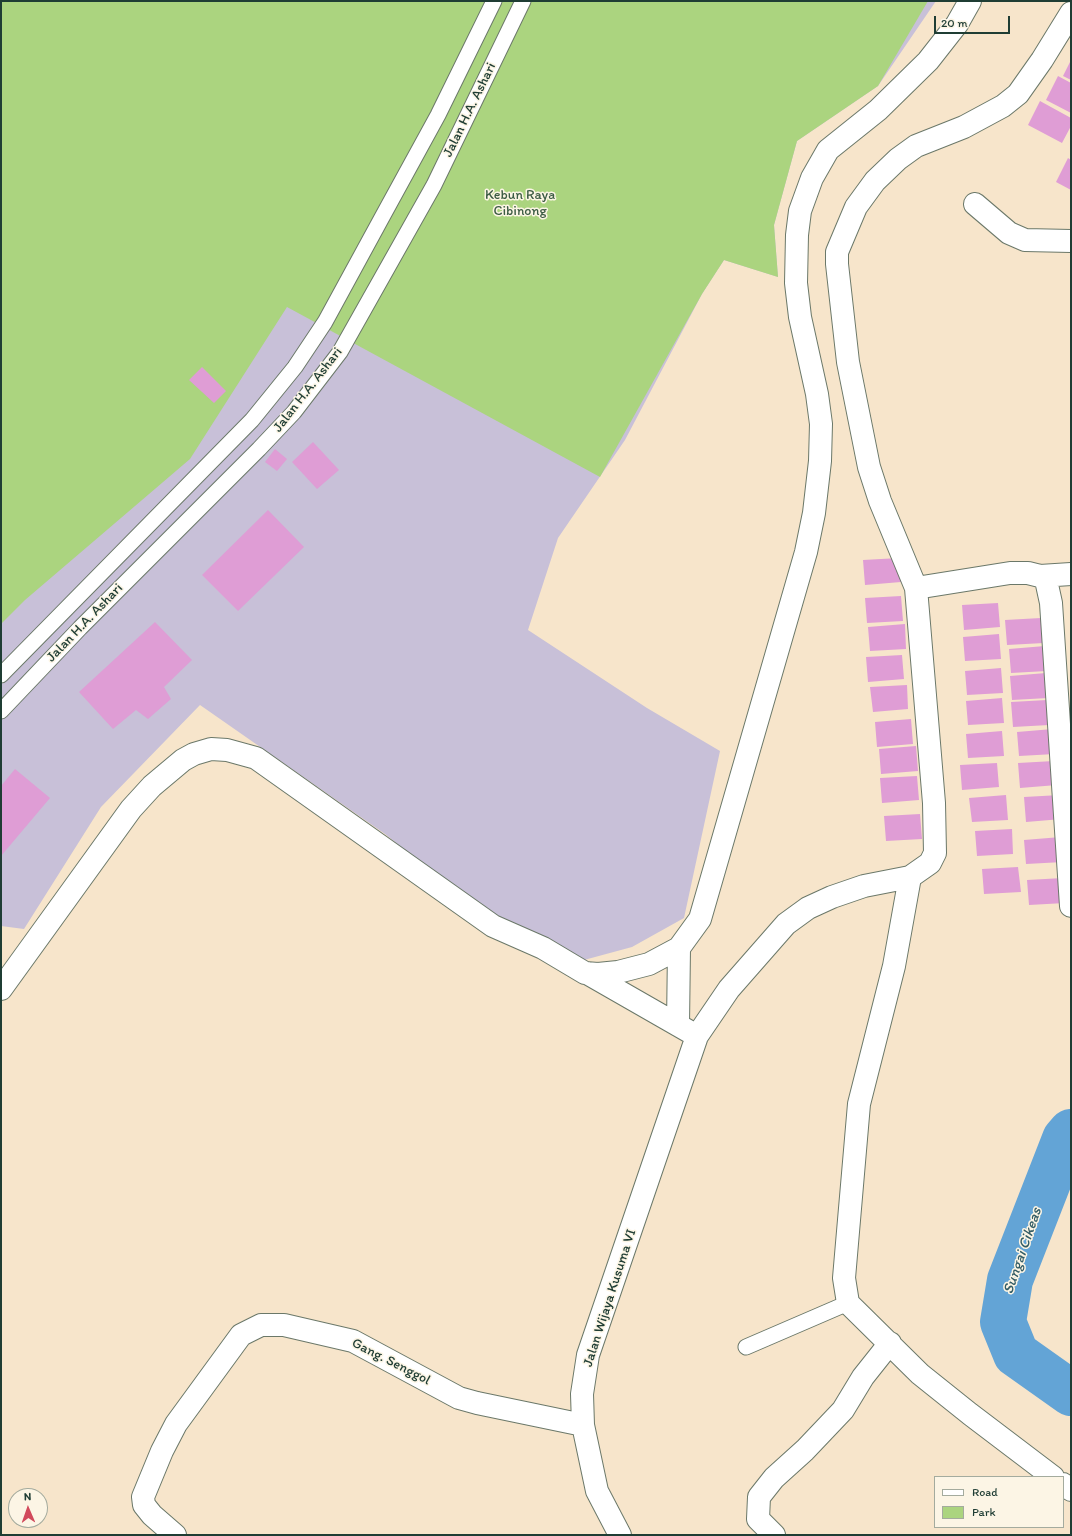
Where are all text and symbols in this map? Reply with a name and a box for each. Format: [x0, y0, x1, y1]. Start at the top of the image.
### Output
scale bar [936, 8, 1012, 34]
text: 20 m [941, 16, 968, 30]
street label: Jalan H.A. Ashari [440, 60, 500, 160]
park label: Kebun Raya Cibinong [485, 187, 555, 220]
street label: Jalan H.A. Ashari [270, 344, 346, 436]
street label: Jalan H.A. Ashari [43, 580, 127, 666]
water label: Sungai Cikeas [1000, 1205, 1046, 1297]
street label: Jalan Wijaya Kusuma VI [580, 1227, 640, 1369]
street label: Gang. Senggol [349, 1335, 433, 1389]
legend [934, 1476, 1064, 1528]
text: Road [972, 1485, 998, 1499]
north arrow [8, 1488, 48, 1528]
text: N [24, 1490, 32, 1503]
text: Park [972, 1505, 996, 1519]

